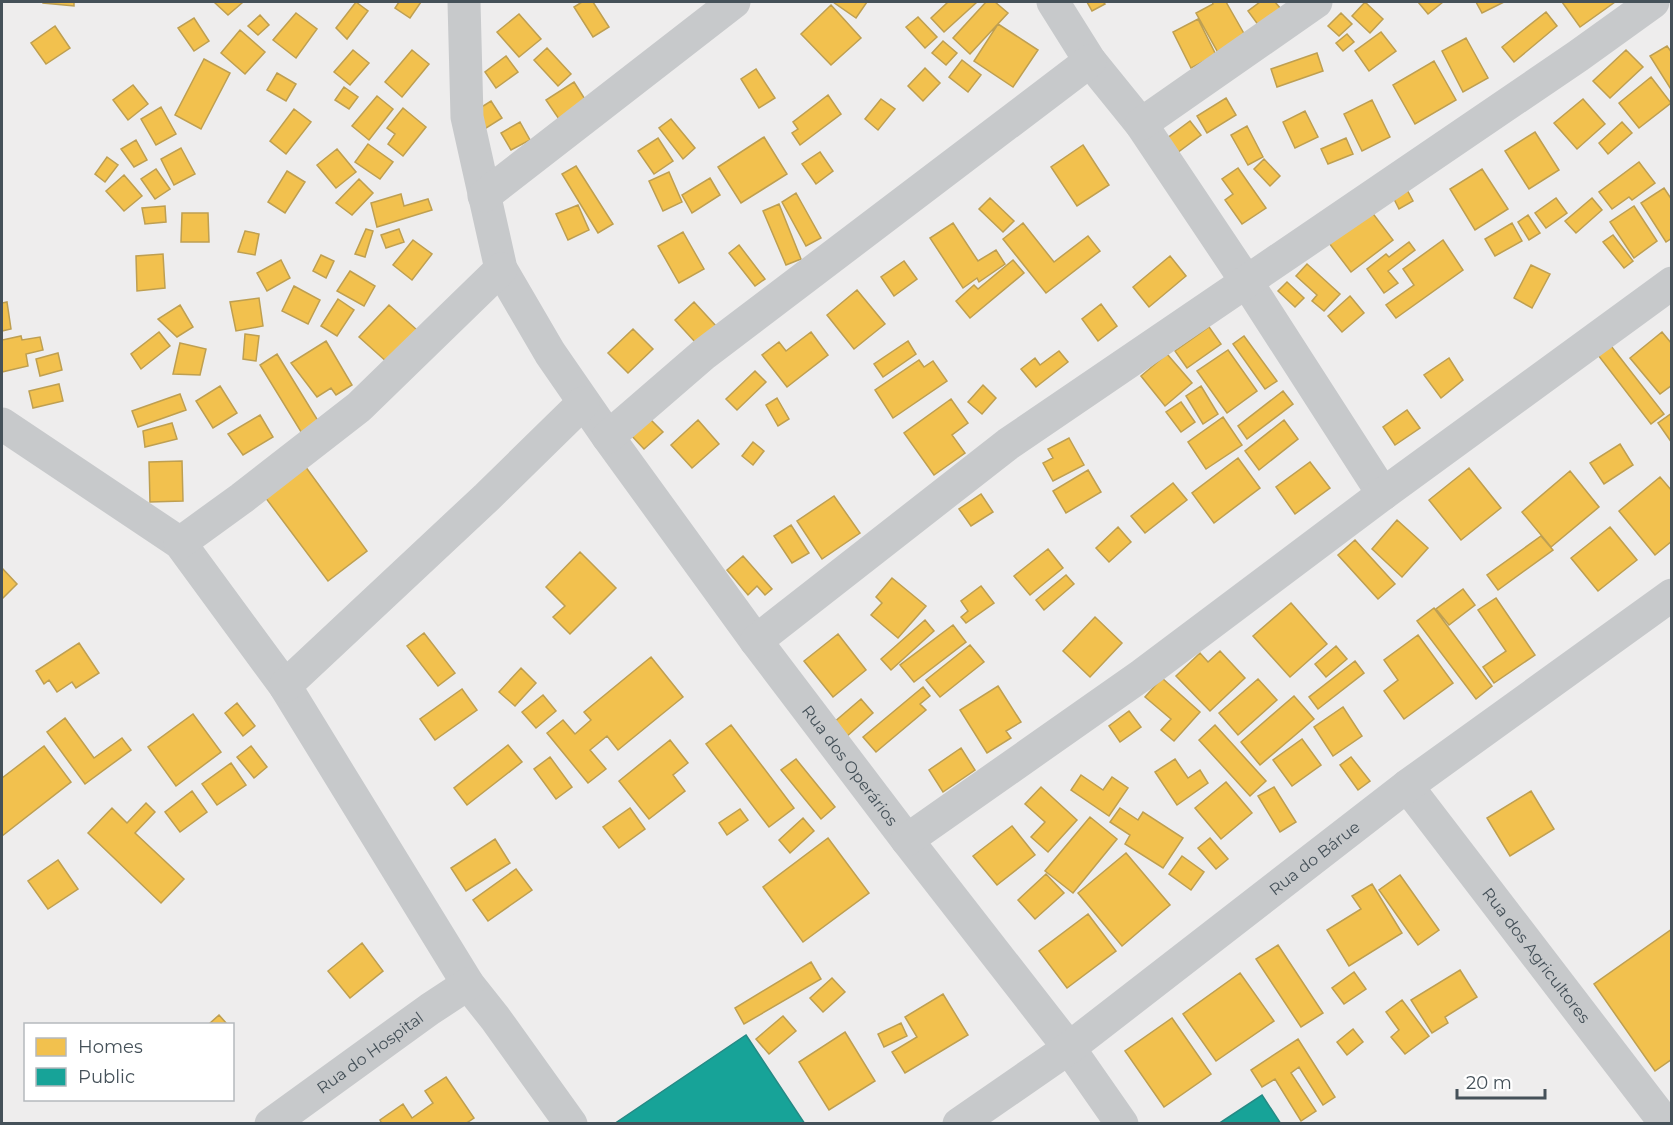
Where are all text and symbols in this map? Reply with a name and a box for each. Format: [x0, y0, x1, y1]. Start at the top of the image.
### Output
street label: Rua dos Operários [798, 701, 902, 829]
street label: Rua do Bárue [1265, 817, 1363, 899]
street label: Rua dos Agricultores [1479, 883, 1595, 1027]
street label: Rua do Hospital [313, 1008, 427, 1097]
legend [24, 1023, 234, 1101]
text: Homes [78, 1036, 143, 1058]
scale bar [1457, 1062, 1546, 1100]
text: Public [78, 1066, 135, 1088]
text: 20 m [1466, 1072, 1512, 1094]

